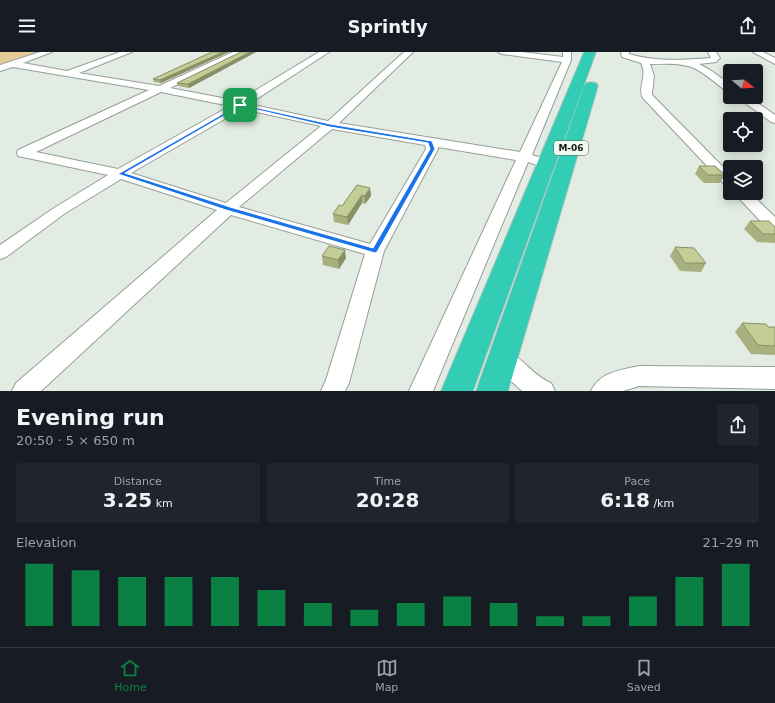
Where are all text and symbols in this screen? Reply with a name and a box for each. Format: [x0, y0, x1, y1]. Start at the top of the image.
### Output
icon: menu [16, 15, 38, 37]
icon: share [737, 15, 759, 37]
text: Sprintly [347, 16, 428, 37]
north arrow [723, 64, 763, 104]
map controls [723, 64, 763, 200]
pin [223, 88, 257, 122]
icon: arrive [229, 94, 251, 116]
button: locate [723, 112, 763, 152]
road number: М-06 [554, 141, 588, 155]
button: layers [723, 160, 763, 200]
button: share [717, 404, 759, 446]
text: Evening run [16, 405, 165, 430]
text: 20:50 · 5 × 650 m [16, 433, 135, 448]
text: Distance [114, 475, 162, 488]
text: Time [374, 475, 401, 488]
text: Pace [624, 475, 650, 488]
text: 3.25 [103, 488, 152, 512]
text: 20:28 [356, 488, 419, 512]
text: 6:18 [600, 488, 650, 512]
text: km [152, 497, 173, 510]
text: /km [650, 497, 674, 510]
text: Elevation [16, 535, 76, 550]
text: 21–29 m [703, 535, 759, 550]
tab: Home [114, 657, 147, 694]
tab: Map [375, 657, 398, 694]
tab: Saved [627, 657, 661, 694]

